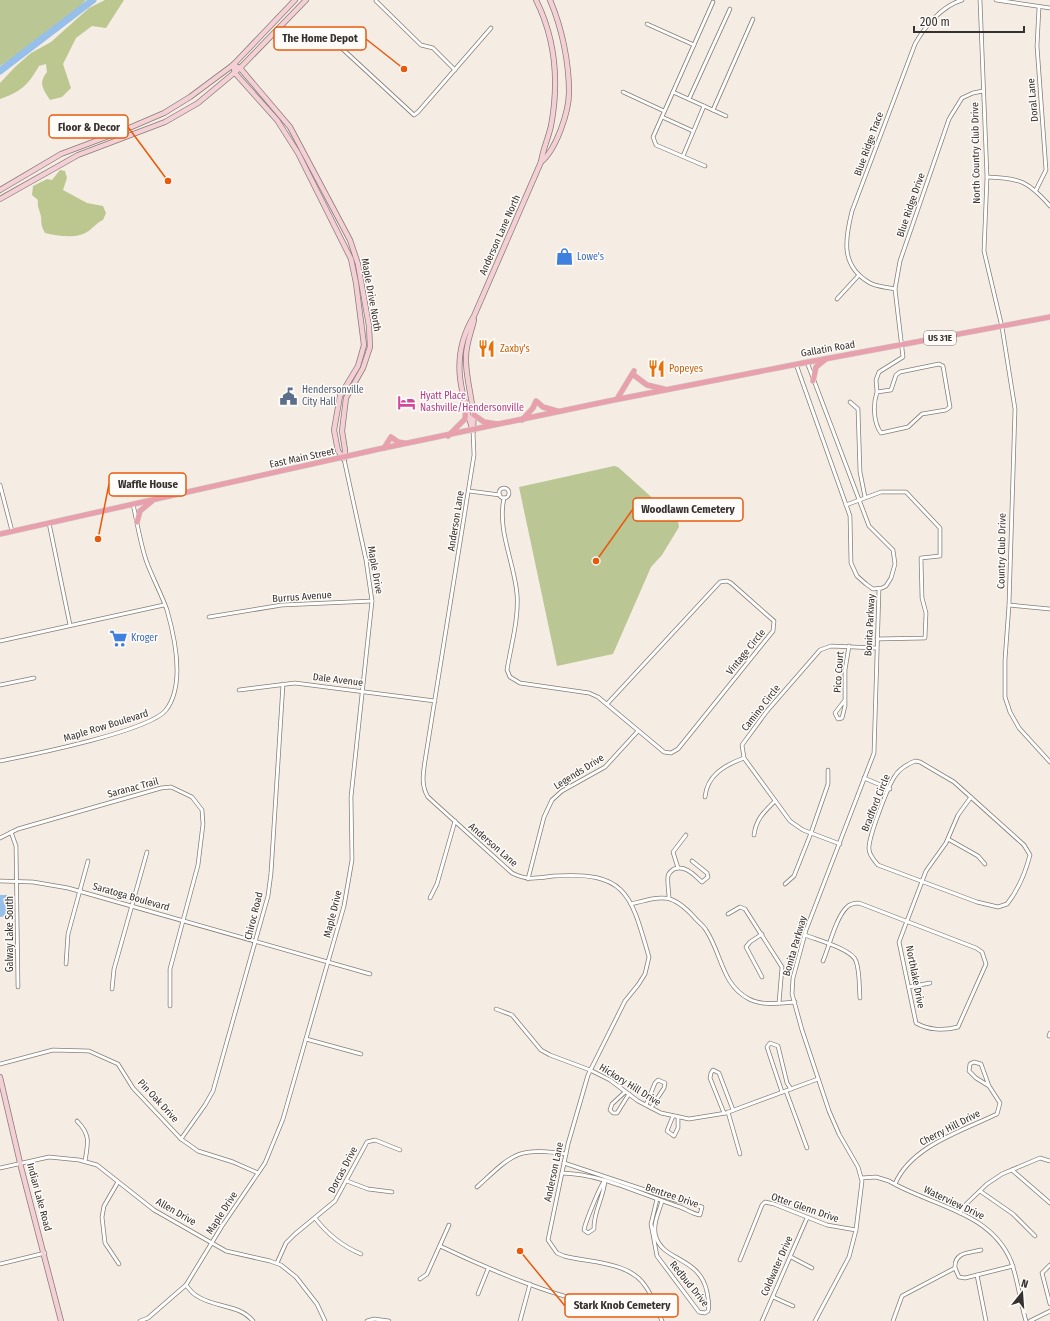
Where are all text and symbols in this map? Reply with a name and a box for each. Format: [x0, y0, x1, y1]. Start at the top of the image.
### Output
scale bar [914, 8, 1024, 34]
text: 200 m [920, 15, 950, 29]
callout: The Home Depot [274, 27, 366, 50]
text: The Home Depot [282, 32, 358, 45]
street label: Doral Lane [1025, 78, 1041, 122]
street label: North Country Club Drive [969, 102, 983, 204]
street label: Blue Ridge Trace [852, 110, 886, 178]
callout: Floor & Decor [49, 115, 128, 138]
text: Floor & Decor [58, 121, 121, 134]
street label: Blue Ridge Drive [894, 171, 928, 239]
street label: Anderson Lane North [477, 193, 523, 277]
shop icon: Lowe's [554, 247, 574, 267]
place label: Lowe's [577, 251, 604, 263]
street label: Maple Drive North [359, 257, 383, 333]
road number: US 31E [924, 331, 956, 345]
street label: Gallatin Road [800, 338, 856, 360]
restaurant icon: Zaxby's [477, 339, 497, 359]
place label: Zaxby's [500, 343, 530, 355]
restaurant icon: Popeyes [646, 359, 666, 379]
place label: Popeyes [669, 363, 703, 375]
place label: Hendersonville City Hall [302, 384, 364, 408]
public building icon: Hendersonville City Hall [279, 386, 299, 406]
place label: Hyatt Place Nashville/Hendersonville [420, 390, 524, 414]
hotel icon: Hyatt Place Nashville/Hendersonville [397, 392, 417, 412]
street label: East Main Street [268, 445, 336, 471]
callout: Waffle House [109, 473, 186, 496]
text: Waffle House [118, 478, 178, 491]
street label: Anderson Lane [445, 490, 467, 552]
callout: Woodlawn Cemetery [633, 498, 743, 521]
text: Woodlawn Cemetery [641, 503, 736, 516]
street label: Country Club Drive [995, 513, 1009, 589]
street label: Maple Drive [365, 545, 385, 595]
street label: Burrus Avenue [272, 589, 332, 605]
street label: Bonita Parkway [862, 593, 878, 656]
street label: Vintage Circle [724, 627, 768, 677]
supermarket icon: Kroger [108, 628, 128, 648]
place label: Kroger [131, 632, 158, 644]
street label: Pico Court [832, 650, 846, 693]
street label: Dale Avenue [312, 671, 364, 689]
street label: Camino Circle [739, 682, 783, 734]
street label: Maple Row Boulevard [62, 707, 150, 745]
street label: Legends Drive [552, 752, 606, 792]
street label: Bradford Circle [859, 773, 893, 833]
street label: Saranac Trail [106, 775, 160, 801]
street label: Anderson Lane [466, 821, 520, 870]
street label: Saratoga Boulevard [91, 880, 171, 914]
street label: Maple Drive [321, 889, 345, 939]
street label: Chiroc Road [242, 891, 266, 941]
street label: Galway Lake South [4, 896, 16, 972]
street label: Bonita Parkway [781, 914, 810, 978]
street label: Northlake Drive [903, 944, 927, 1010]
street label: Hickory Hill Drive [597, 1061, 663, 1109]
street label: Pin Oak Drive [135, 1077, 181, 1125]
street label: Cherry Hill Drive [918, 1108, 982, 1148]
street label: Anderson Lane [542, 1141, 566, 1203]
street label: Dorcas Drive [326, 1145, 360, 1195]
street label: Indian Lake Road [24, 1162, 54, 1232]
street label: Bentree Drive [644, 1181, 700, 1211]
street label: Waterview Drive [922, 1184, 986, 1222]
street label: Maple Drive [204, 1189, 240, 1237]
street label: Otter Glenn Drive [770, 1191, 840, 1225]
street label: Allen Drive [154, 1196, 198, 1228]
street label: Coldwater Drive [758, 1234, 796, 1298]
street label: Redbud Drive [667, 1259, 711, 1309]
north arrow [1002, 1273, 1042, 1313]
text: N [1020, 1277, 1030, 1291]
callout: Stark Knob Cemetery [565, 1294, 678, 1317]
text: Stark Knob Cemetery [574, 1299, 671, 1312]

